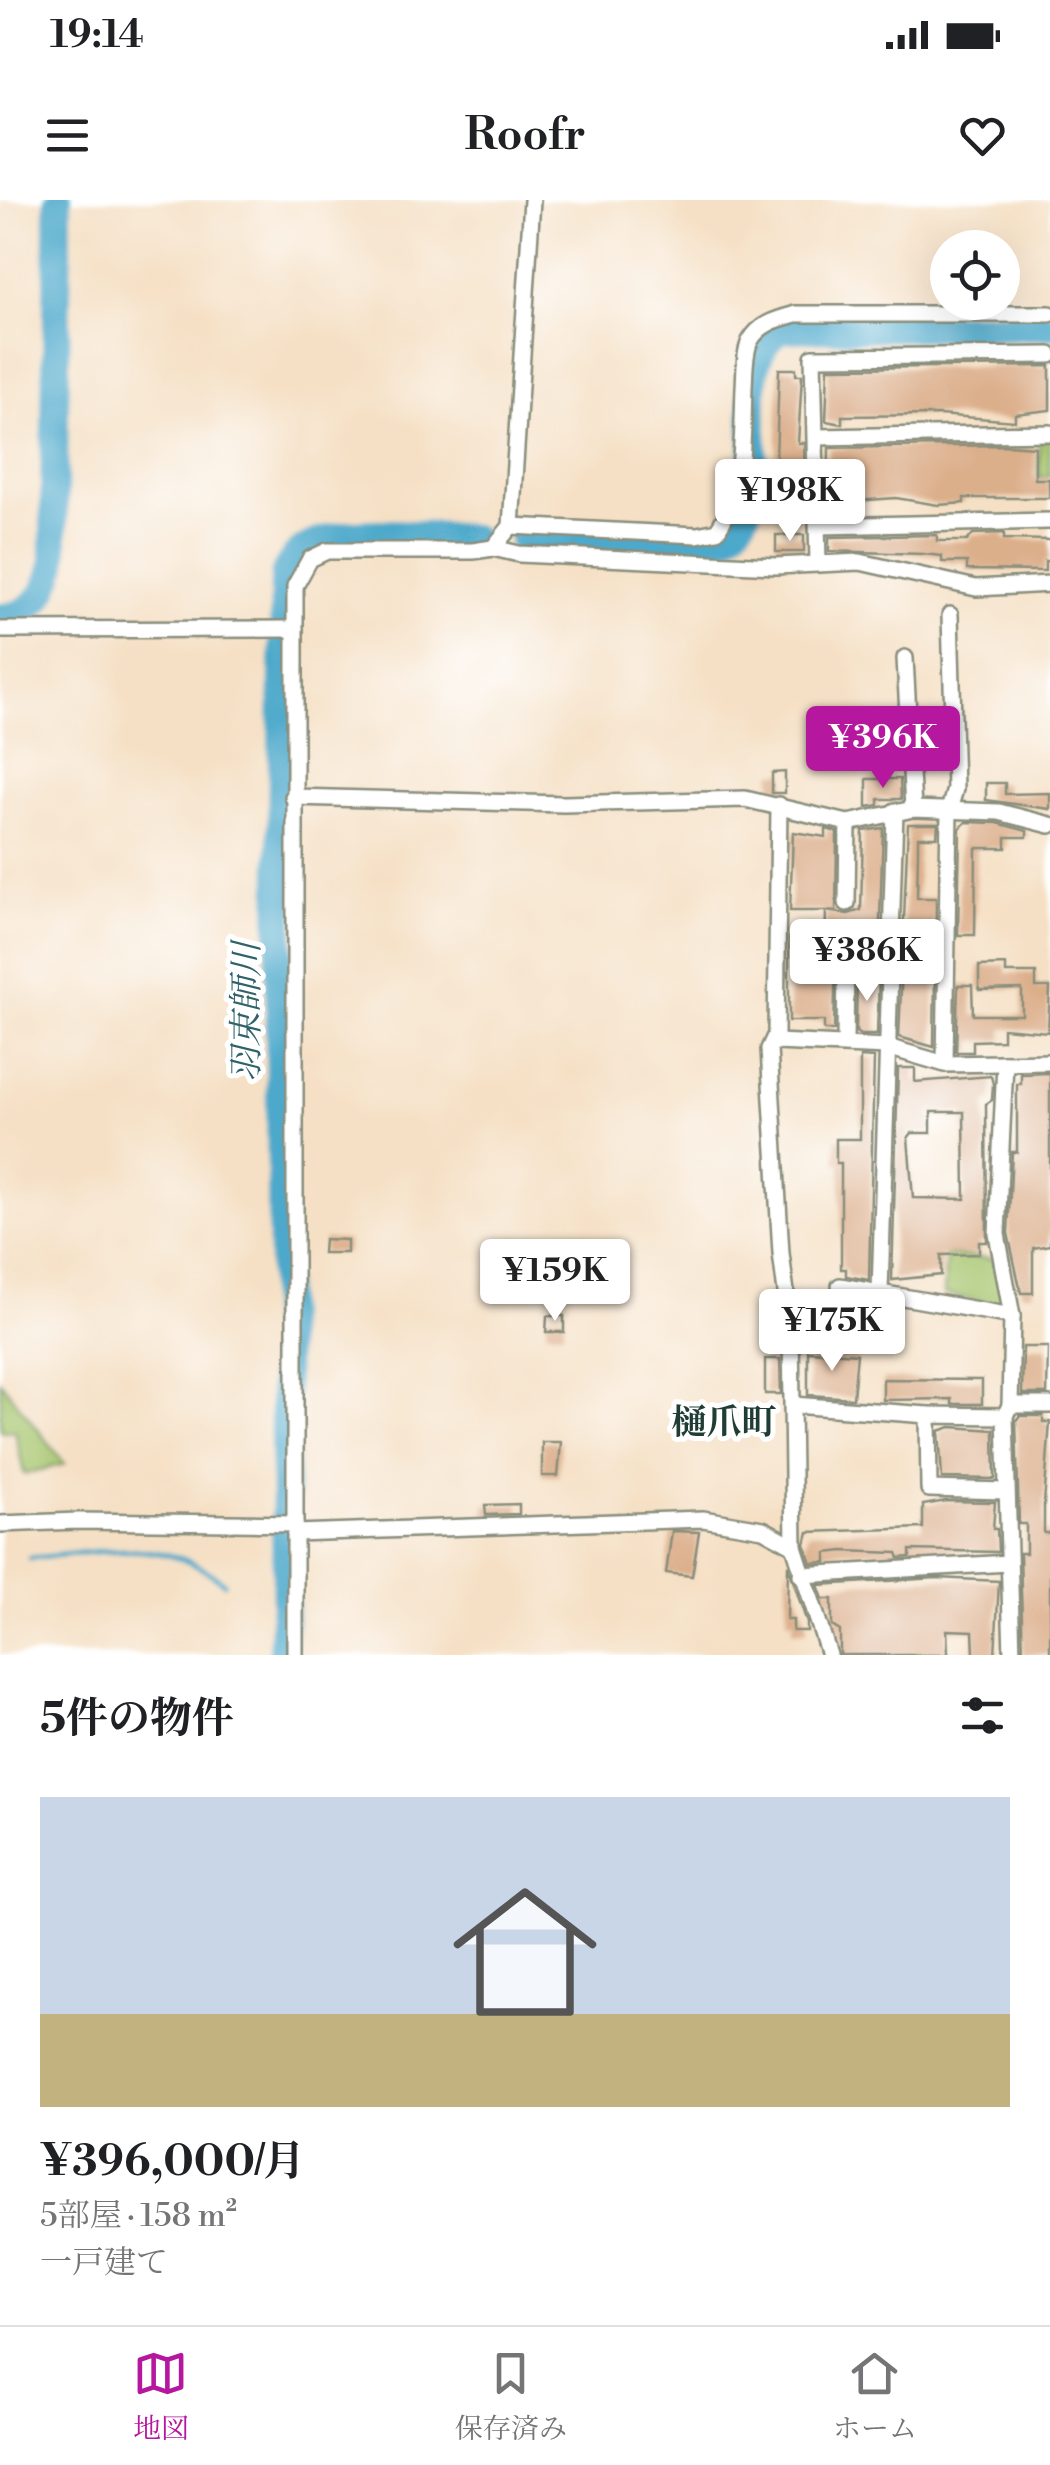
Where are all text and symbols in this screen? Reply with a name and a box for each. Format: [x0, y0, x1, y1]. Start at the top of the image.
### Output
text: 19:14 [50, 12, 144, 59]
text: Roofr [464, 107, 586, 164]
icon: menu [40, 108, 95, 163]
icon: heart [955, 108, 1010, 163]
map controls [930, 230, 1020, 320]
button: locate [930, 230, 1020, 320]
pin: ¥198K [720, 459, 860, 544]
text: ¥198K [737, 471, 843, 511]
pin: ¥396K [813, 706, 953, 791]
text: ¥396K [828, 718, 938, 758]
pin: ¥386K [797, 919, 937, 1004]
text: ¥386K [812, 931, 922, 971]
water label: 羽束師川 [226, 938, 269, 1082]
pin: ¥159K [485, 1239, 625, 1324]
text: ¥159K [502, 1251, 608, 1291]
pin: ¥175K [762, 1289, 902, 1374]
text: ¥175K [781, 1301, 883, 1341]
district label: 樋爪町 [671, 1402, 777, 1445]
icon: filters [955, 1688, 1010, 1743]
text: 5件の物件 [40, 1693, 234, 1746]
icon: home [435, 1862, 615, 2042]
text: ¥396,000/月 [40, 2136, 305, 2189]
text: 5部屋 · 158 m² [40, 2196, 237, 2236]
text: 一戸建て [40, 2243, 168, 2283]
tab: 地図 [133, 2346, 189, 2447]
tab: 保存済み [455, 2346, 567, 2447]
tab: ホーム [833, 2346, 917, 2447]

